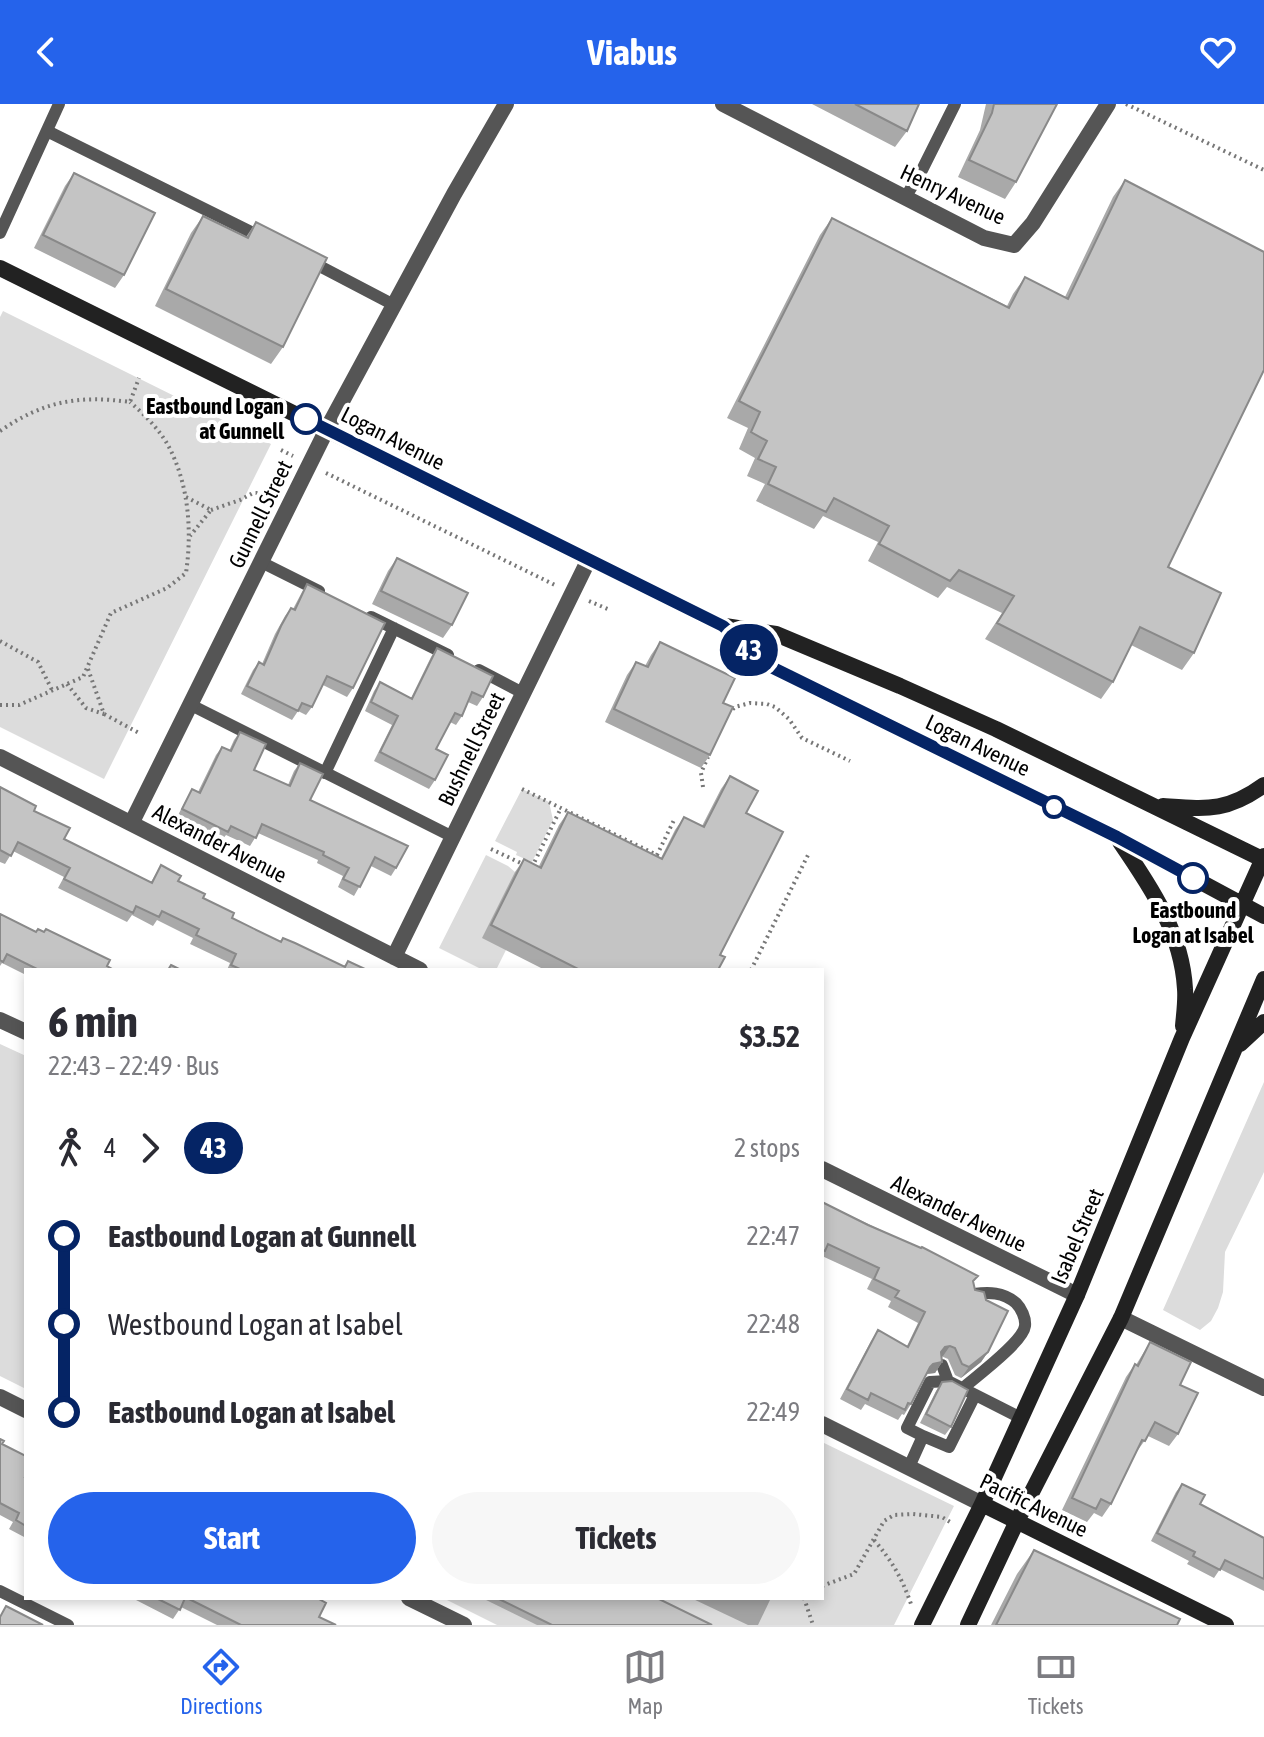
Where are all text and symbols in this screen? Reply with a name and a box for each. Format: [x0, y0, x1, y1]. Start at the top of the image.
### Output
icon: back [24, 30, 68, 74]
icon: heart [1196, 30, 1240, 74]
text: Viabus [587, 31, 677, 73]
street label: Henry Avenue [896, 158, 1010, 230]
place label: Eastbound Logan at Gunnell [146, 393, 285, 444]
street label: Logan Avenue [337, 401, 449, 475]
marker: Eastbound Logan at Gunnell [291, 404, 321, 434]
street label: Gunnell Street [223, 456, 297, 572]
line badge: 43 [713, 624, 785, 676]
text: 43 [736, 634, 762, 666]
street label: Bushnell Street [432, 688, 510, 810]
street label: Logan Avenue [922, 709, 1034, 781]
unlabelled marker [1043, 796, 1065, 818]
street label: Alexander Avenue [149, 798, 291, 888]
marker: Eastbound Logan at Isabel [1178, 863, 1208, 893]
place label: Eastbound Logan at Isabel [1132, 897, 1255, 948]
text: 6 min [48, 996, 138, 1046]
text: $3.52 [740, 1019, 800, 1053]
text: 22:43 – 22:49 · Bus [48, 1051, 219, 1081]
icon: walk [48, 1126, 92, 1170]
icon: forward [128, 1126, 172, 1170]
text: 43 [200, 1132, 227, 1164]
text: 4 [104, 1133, 116, 1163]
text: 2 stops [734, 1133, 800, 1163]
street label: Alexander Avenue [887, 1169, 1031, 1257]
street label: Isabel Street [1045, 1184, 1109, 1288]
text: Eastbound Logan at Gunnell [108, 1219, 416, 1253]
text: 22:47 [746, 1221, 800, 1251]
text: Westbound Logan at Isabel [108, 1307, 403, 1341]
text: 22:48 [746, 1309, 800, 1339]
text: Eastbound Logan at Isabel [108, 1395, 395, 1429]
text: 22:49 [746, 1397, 800, 1427]
street label: Pacific Avenue [976, 1468, 1092, 1542]
button: Start [48, 1492, 416, 1584]
button: Tickets [432, 1492, 800, 1584]
tab: Directions [180, 1645, 262, 1719]
tab: Map [623, 1645, 667, 1719]
tab: Tickets [1028, 1645, 1084, 1719]

